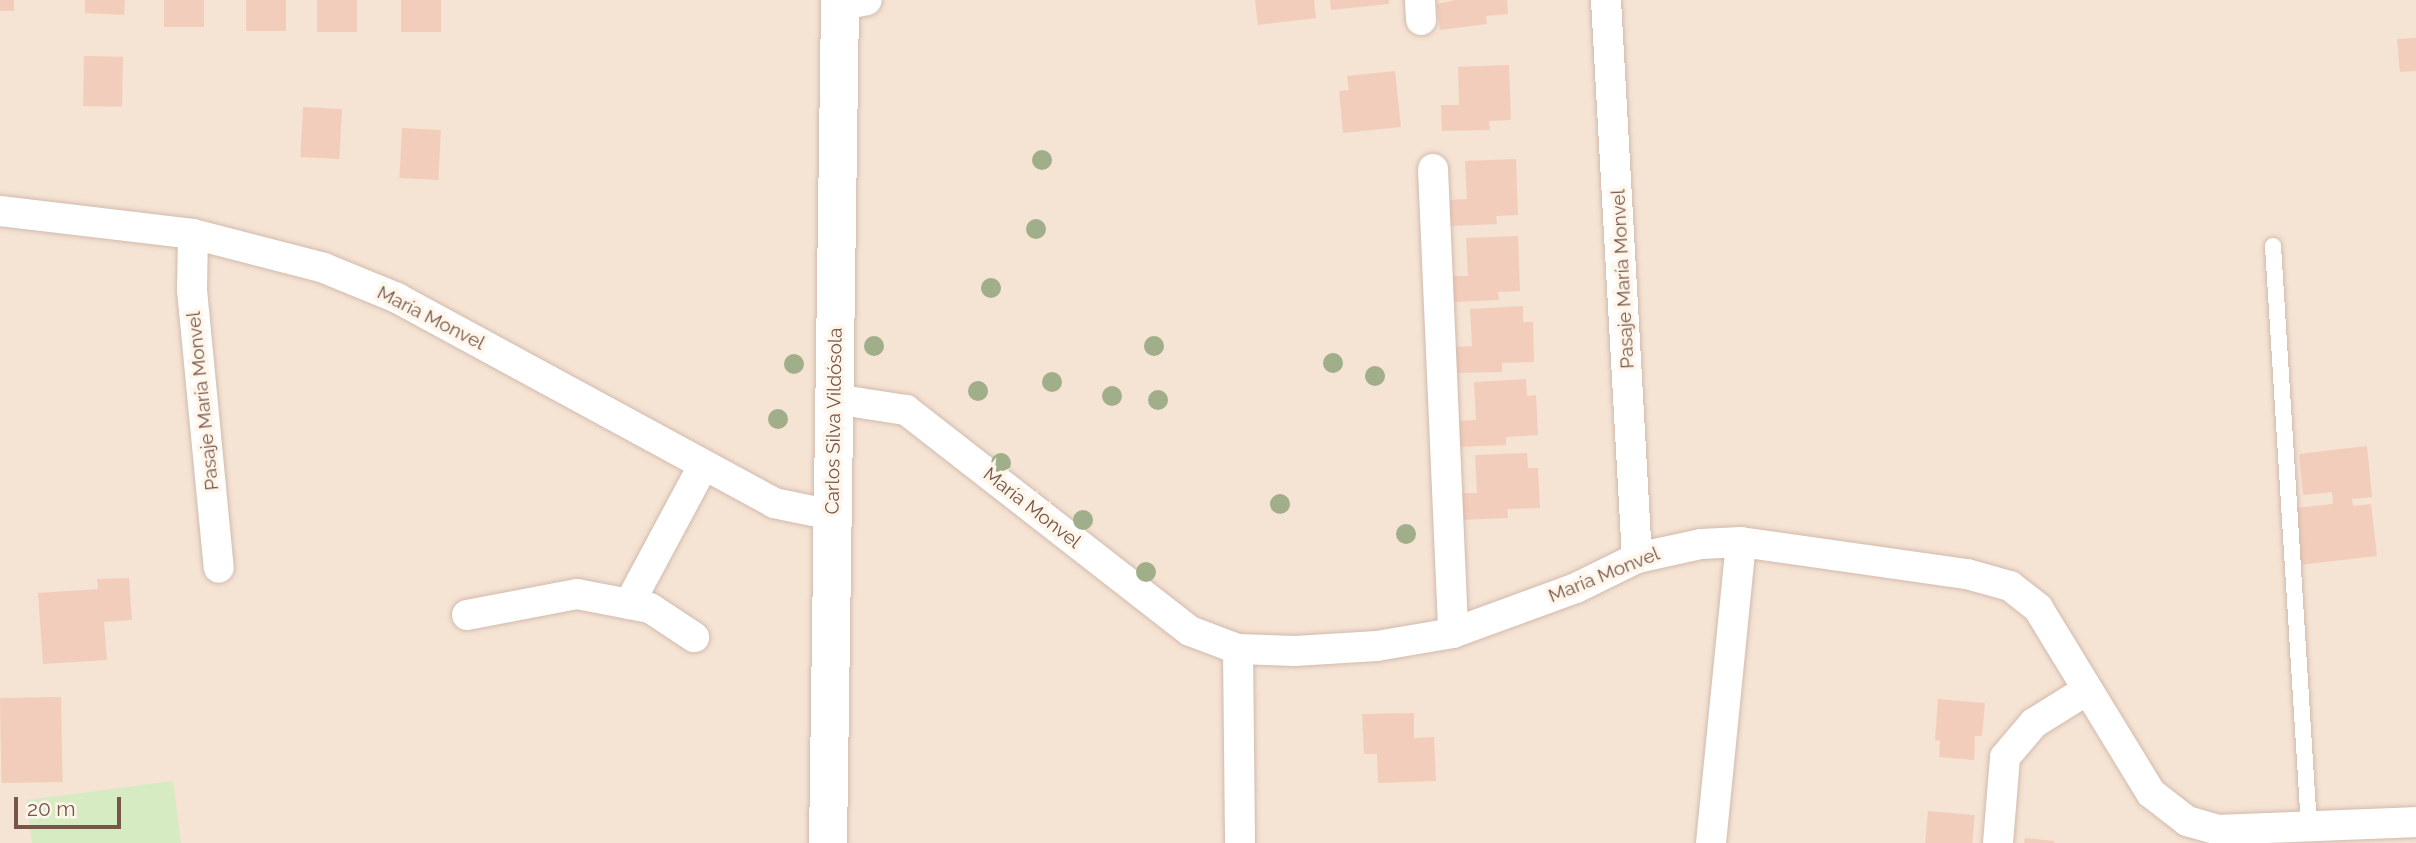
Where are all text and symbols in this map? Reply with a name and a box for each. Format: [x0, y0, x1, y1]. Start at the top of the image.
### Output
street label: Pasaje María Monvel [1607, 189, 1639, 369]
street label: María Monvel [373, 281, 489, 355]
street label: Pasaje María Monvel [182, 311, 224, 491]
street label: Carlos Silva Vildósola [821, 327, 847, 515]
street label: María Monvel [979, 463, 1085, 553]
street label: María Monvel [1545, 542, 1663, 608]
scale bar [18, 784, 124, 828]
text: 20 m [27, 796, 75, 821]

